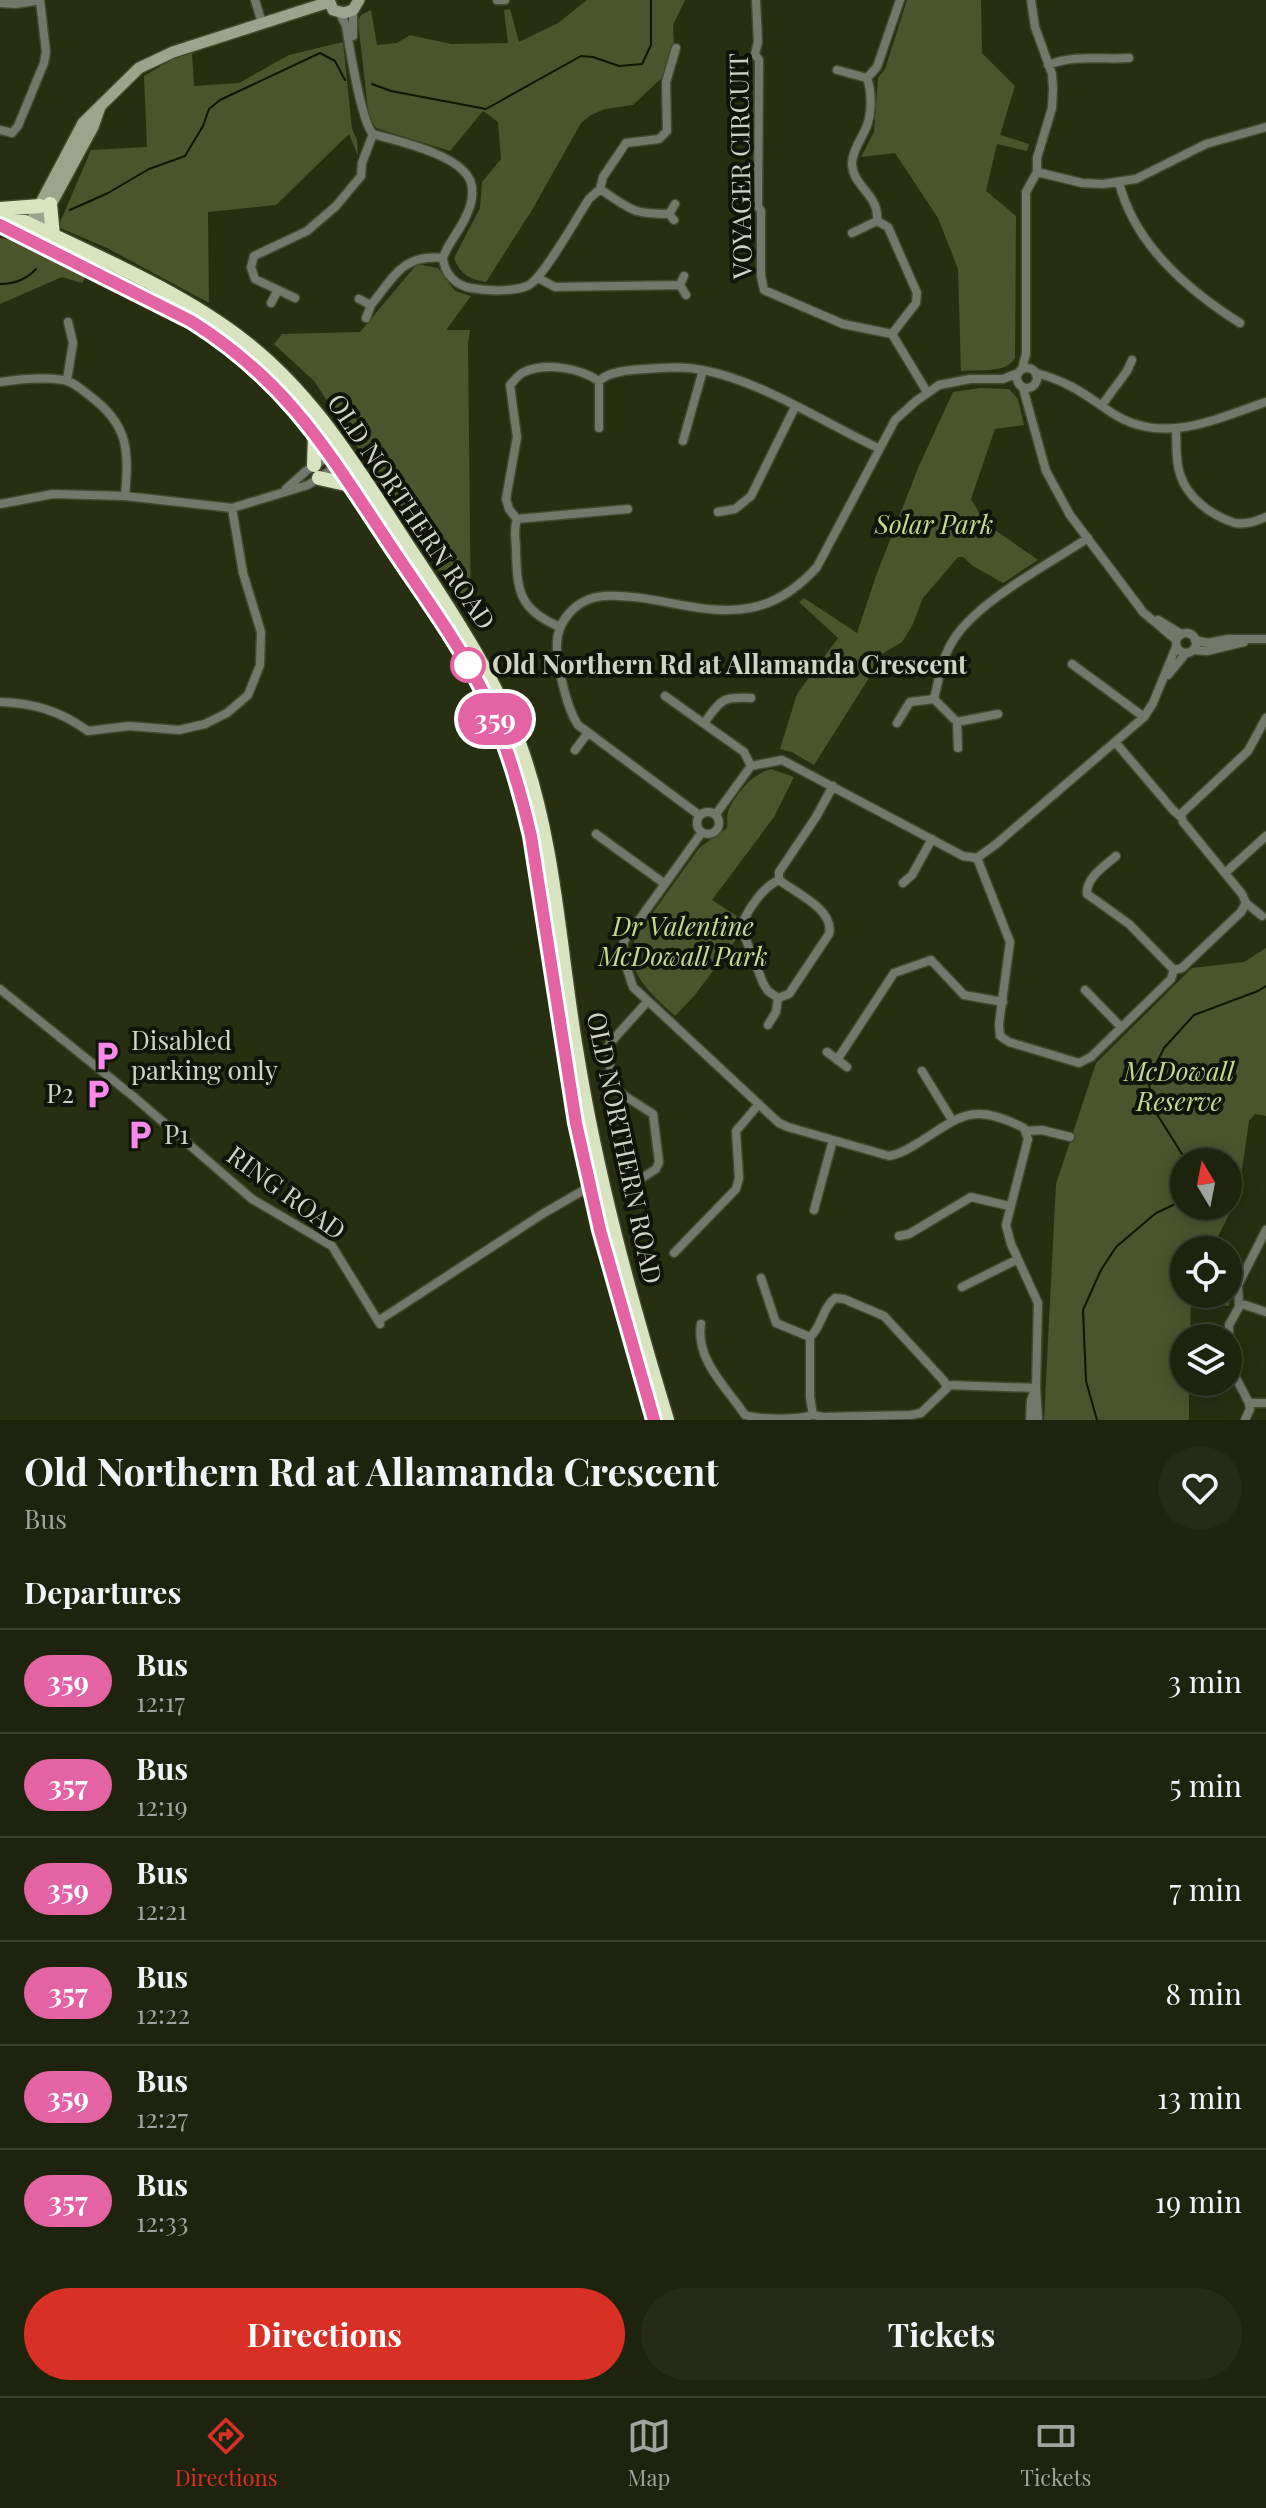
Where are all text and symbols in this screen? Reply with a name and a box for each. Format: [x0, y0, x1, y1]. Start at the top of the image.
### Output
street label: VOYAGER CIRCUIT [720, 53, 759, 280]
street label: OLD NORTHERN ROAD [320, 386, 504, 636]
park label: Solar Park [874, 506, 993, 541]
place label: Old Northern Rd at Allamanda Crescent [492, 646, 968, 681]
marker: Old Northern Rd at Allamanda Crescent [451, 648, 485, 682]
line badge: 359 [449, 693, 541, 745]
text: 359 [474, 700, 516, 737]
park label: Dr Valentine McDowall Park [597, 908, 768, 973]
street label: OLD NORTHERN ROAD [580, 1008, 671, 1287]
place label: Disabled parking only [131, 1022, 278, 1087]
parking icon: Disabled parking only [90, 1039, 124, 1073]
park label: McDowall Reserve [1123, 1053, 1236, 1118]
place label: P2 [46, 1075, 74, 1110]
parking icon: P2 [81, 1077, 115, 1111]
place label: P1 [164, 1116, 189, 1151]
parking icon: P1 [123, 1118, 157, 1152]
street label: RING ROAD [220, 1137, 353, 1247]
north arrow [1170, 1148, 1242, 1220]
map controls [1170, 1148, 1242, 1396]
button: locate [1170, 1236, 1242, 1308]
button: layers [1170, 1324, 1242, 1396]
text: Old Northern Rd at Allamanda Crescent [24, 1445, 719, 1496]
button: heart [1158, 1446, 1242, 1530]
text: Bus [24, 1501, 67, 1536]
text: Departures [24, 1572, 181, 1612]
text: Bus [136, 1644, 188, 1684]
text: 3 min [1168, 1661, 1242, 1701]
text: 359 [47, 1662, 89, 1699]
text: 12:17 [136, 1684, 185, 1719]
text: Bus [136, 1748, 188, 1788]
text: 5 min [1169, 1765, 1242, 1805]
text: 357 [48, 1766, 88, 1803]
text: 12:19 [136, 1788, 188, 1823]
text: Bus [136, 1852, 188, 1892]
text: 7 min [1169, 1869, 1242, 1909]
text: 359 [47, 1870, 89, 1907]
text: 12:21 [136, 1892, 187, 1927]
text: Bus [136, 1956, 188, 1996]
text: 8 min [1166, 1973, 1242, 2013]
text: 357 [48, 1974, 88, 2011]
text: 12:22 [136, 1996, 190, 2031]
text: Bus [136, 2060, 188, 2100]
text: 13 min [1157, 2077, 1242, 2117]
text: 359 [47, 2078, 89, 2115]
text: 12:27 [136, 2100, 188, 2135]
text: Bus [136, 2164, 188, 2204]
text: 19 min [1155, 2181, 1242, 2221]
text: 357 [48, 2182, 88, 2219]
text: 12:33 [136, 2204, 188, 2239]
button: Directions [24, 2288, 625, 2380]
button: Tickets [641, 2288, 1242, 2380]
tab: Directions [175, 2414, 277, 2492]
tab: Map [627, 2414, 671, 2492]
tab: Tickets [1020, 2414, 1091, 2492]

